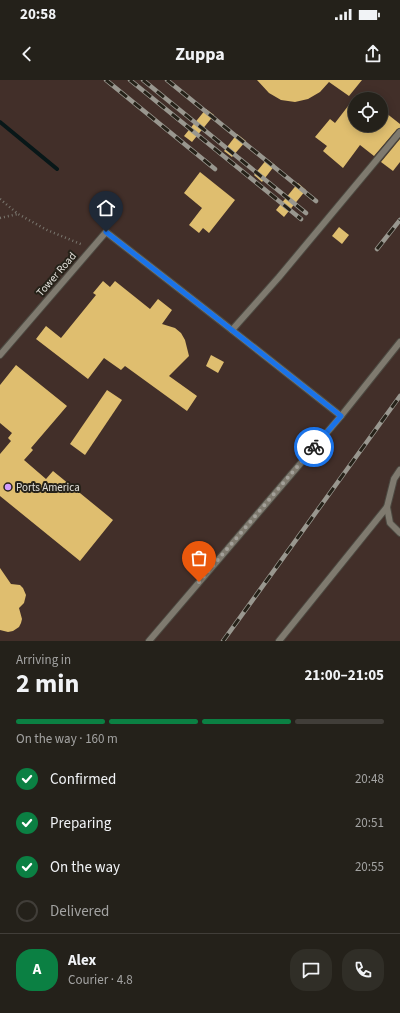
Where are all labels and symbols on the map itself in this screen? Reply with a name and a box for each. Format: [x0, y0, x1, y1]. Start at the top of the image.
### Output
pin [89, 191, 123, 232]
street label: Tower Road [33, 249, 80, 300]
courier [294, 427, 334, 467]
place label: Ports America [16, 480, 80, 495]
marker: Ports America [3, 482, 13, 492]
pin [182, 541, 216, 582]

